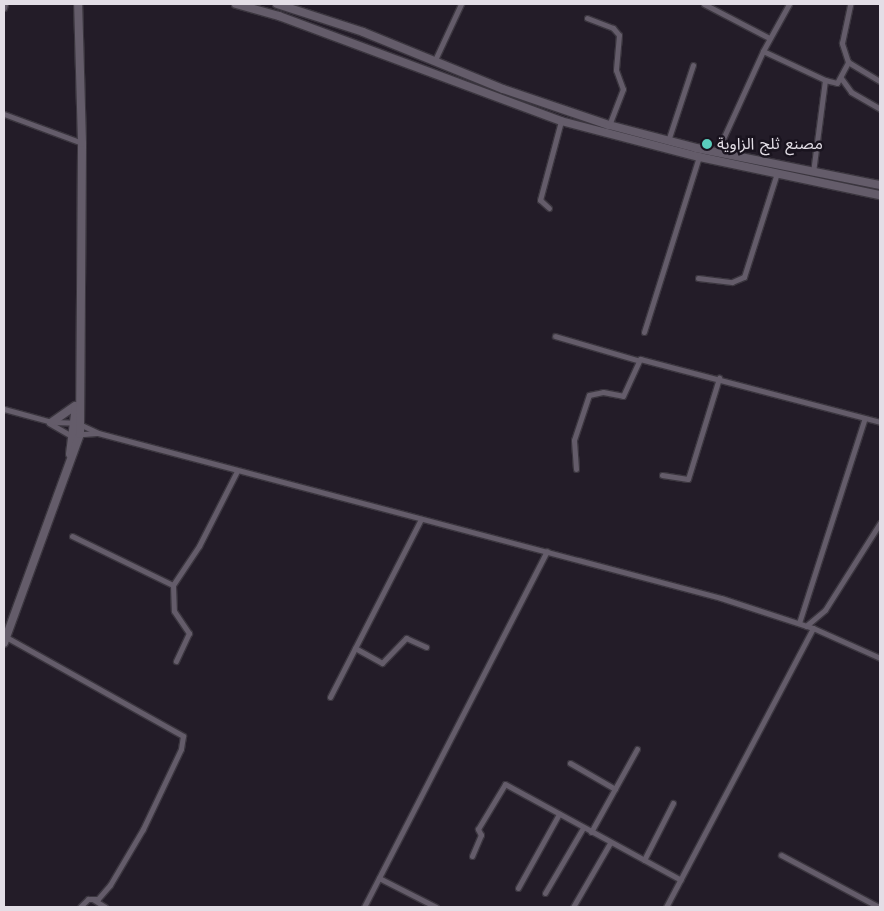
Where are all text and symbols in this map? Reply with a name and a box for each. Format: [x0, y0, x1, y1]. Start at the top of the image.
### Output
place label: مصنع ثلج الزاوية [717, 134, 823, 154]
marker: مصنع ثلج الزاوية [701, 138, 713, 150]

